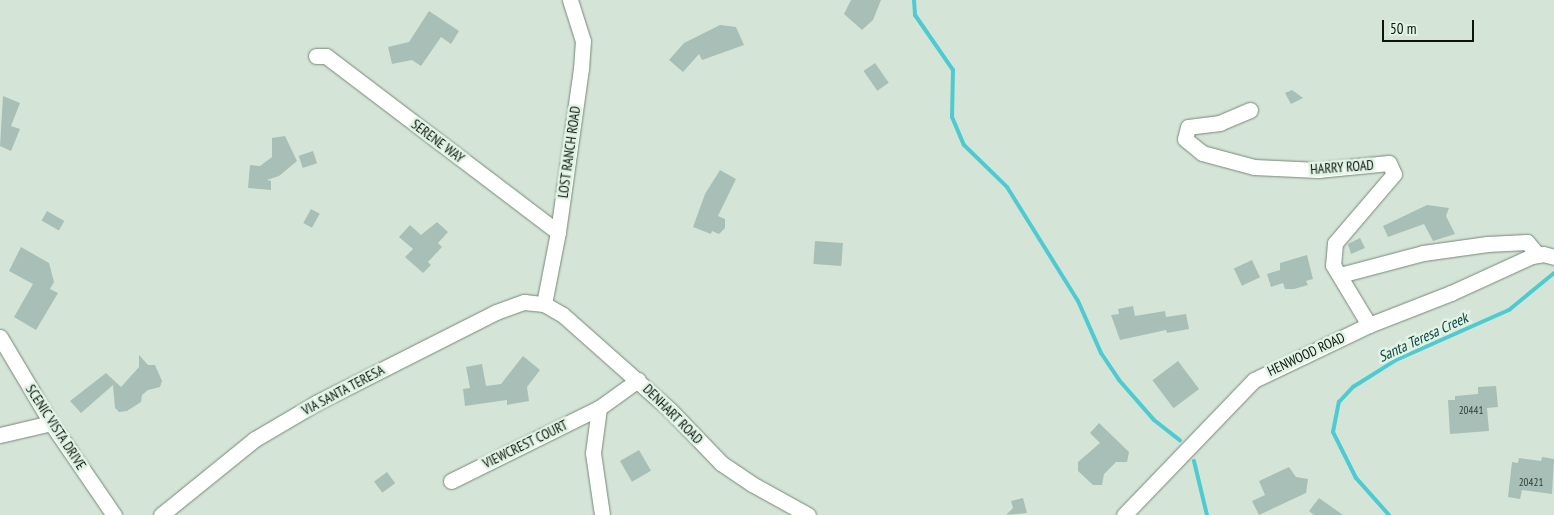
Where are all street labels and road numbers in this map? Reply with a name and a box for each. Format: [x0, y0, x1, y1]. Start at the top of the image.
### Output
street label: LOST RANCH ROAD [554, 105, 584, 199]
street label: SERENE WAY [408, 115, 468, 167]
street label: HARRY ROAD [1310, 156, 1374, 178]
street label: HENWOOD ROAD [1265, 329, 1347, 379]
street label: VIA SANTA TERESA [298, 361, 388, 419]
street label: DENHART ROAD [639, 380, 707, 448]
street label: SCENIC VISTA DRIVE [22, 381, 90, 473]
street label: VIEWCREST COURT [480, 416, 570, 472]

